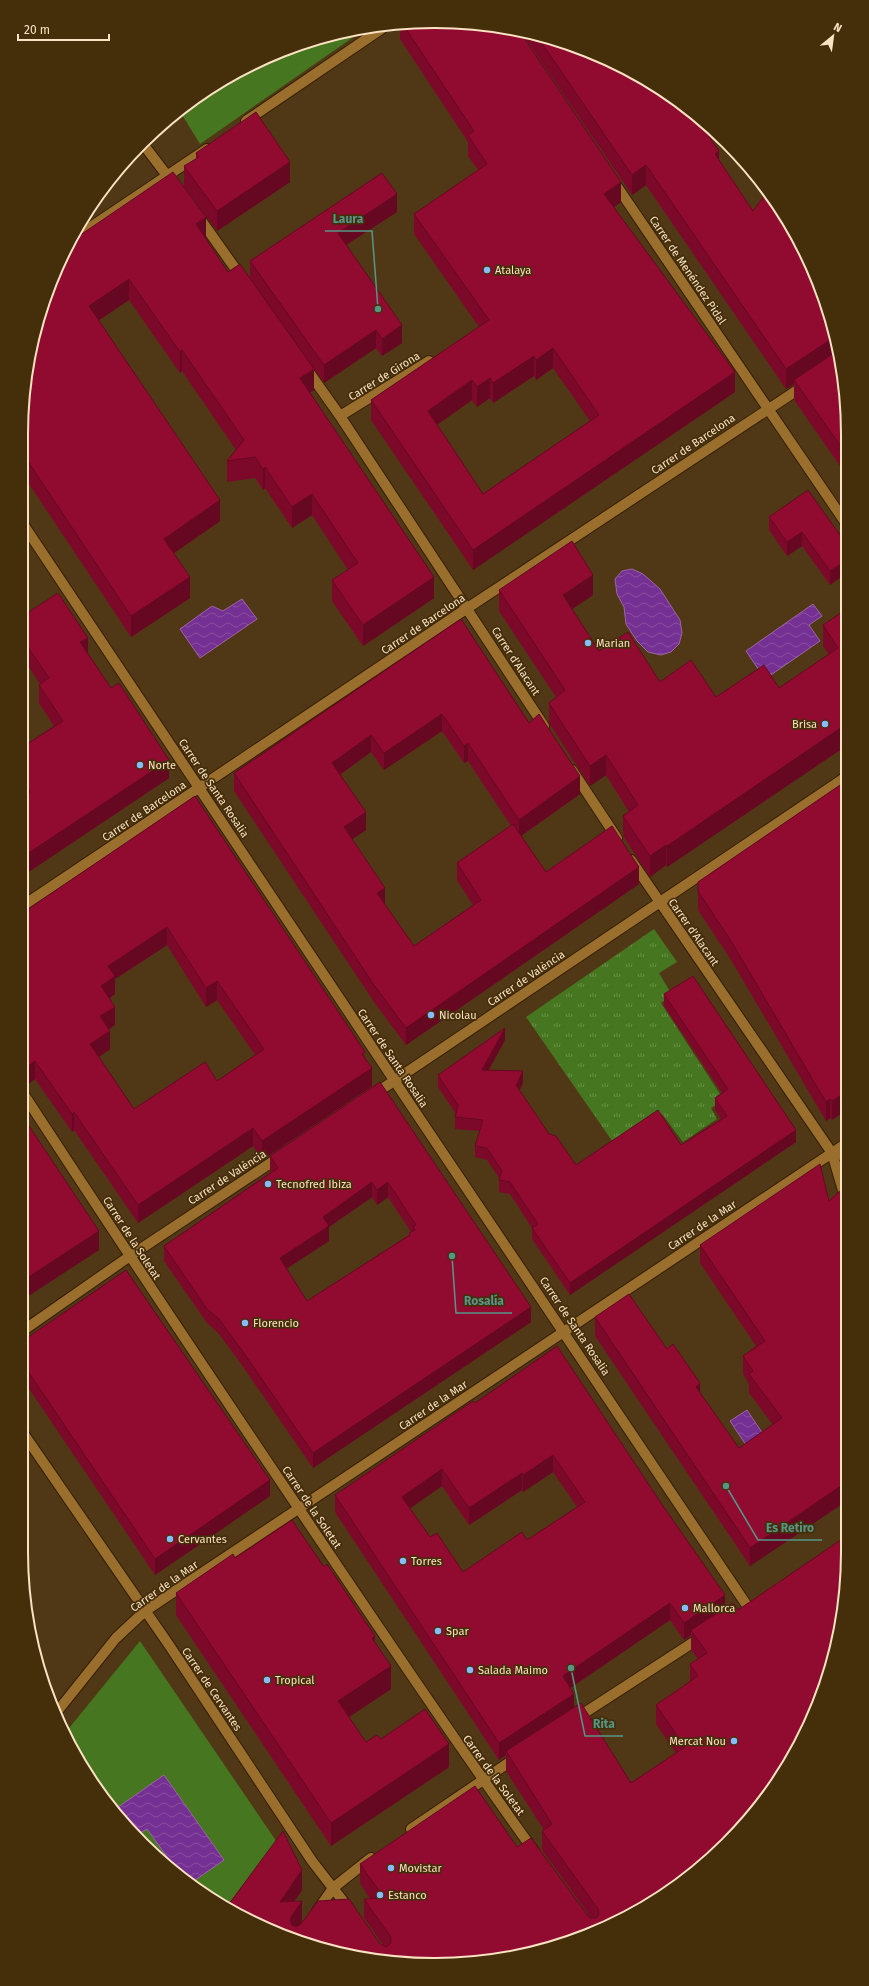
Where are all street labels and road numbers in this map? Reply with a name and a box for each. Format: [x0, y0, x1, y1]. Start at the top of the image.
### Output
street label: Carrer de Menéndez Pidal [647, 214, 729, 327]
street label: Carrer de Girona [346, 349, 422, 404]
street label: Carrer de Barcelona [649, 411, 738, 477]
street label: Carrer de Barcelona [379, 591, 468, 657]
street label: Carrer d'Alacant [489, 625, 543, 698]
street label: Carrer de Santa Rosalia [176, 736, 251, 840]
street label: Carrer de Barcelona [100, 778, 189, 844]
street label: Carrer d'Alacant [666, 896, 722, 968]
street label: Carrer de València [485, 948, 567, 1009]
street label: Carrer de Santa Rosalia [355, 1006, 430, 1110]
street label: Carrer de València [186, 1147, 269, 1207]
street label: Carrer de la Soletat [100, 1194, 163, 1282]
street label: Carrer de la Mar [666, 1197, 740, 1253]
street label: Carrer de Santa Rosalia [537, 1274, 612, 1378]
street label: Carrer de la Mar [397, 1377, 471, 1433]
street label: Carrer de la Soletat [279, 1464, 344, 1551]
street label: Carrer de la Mar [128, 1558, 201, 1615]
street label: Carrer de Cervantes [179, 1645, 244, 1733]
street label: Carrer de la Soletat [460, 1733, 527, 1818]

